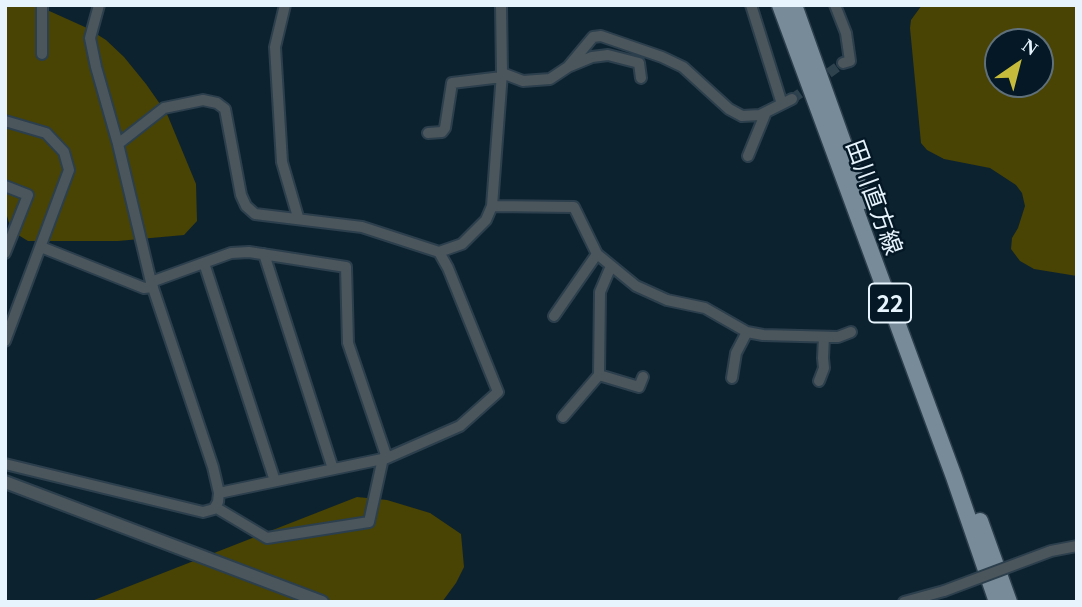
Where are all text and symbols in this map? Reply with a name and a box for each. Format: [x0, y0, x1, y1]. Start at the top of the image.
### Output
north arrow [984, 28, 1054, 98]
text: N [1019, 34, 1042, 60]
street label: 田川直方線 [841, 136, 909, 258]
road number: 22 [869, 284, 911, 322]

